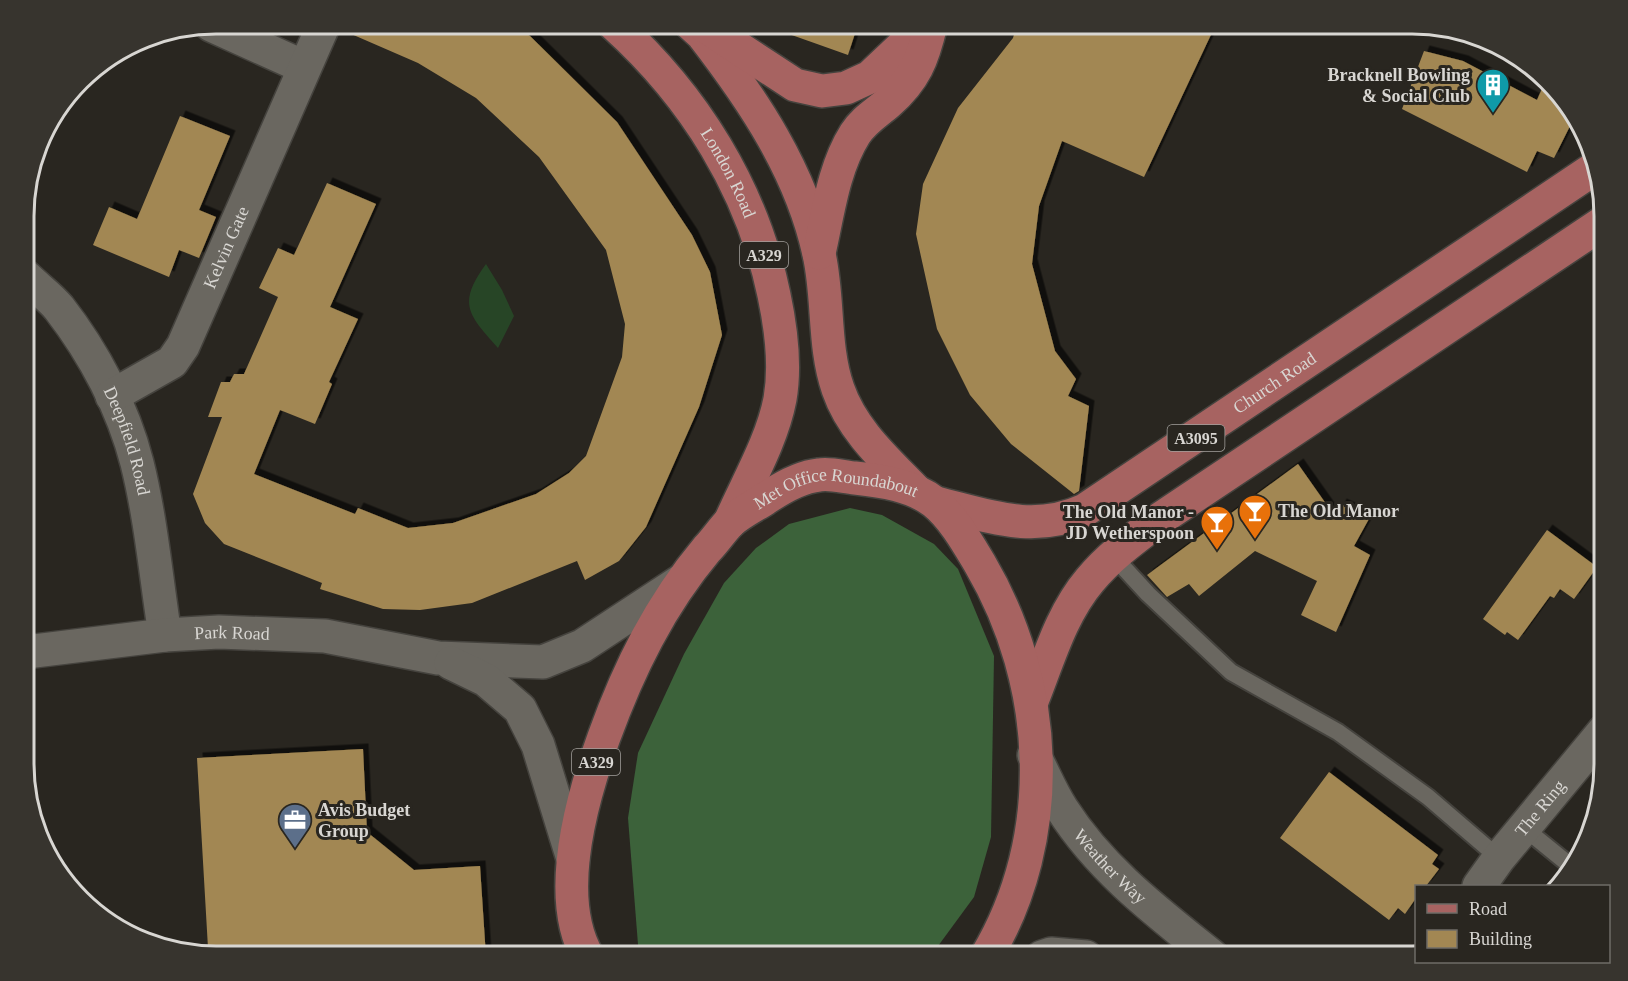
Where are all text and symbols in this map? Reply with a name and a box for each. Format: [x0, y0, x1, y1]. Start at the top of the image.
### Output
place label: Bracknell Bowling & Social Club [1327, 65, 1470, 106]
building icon: Bracknell Bowling & Social Club [1475, 67, 1511, 114]
street label: London Road [697, 124, 760, 221]
street label: Kelvin Gate [199, 203, 253, 292]
road number: A329 [740, 242, 788, 268]
street label: Church Road [1229, 348, 1320, 418]
street label: Deepfield Road [100, 383, 154, 497]
road number: A3095 [1168, 425, 1224, 451]
street label: Met Office Roundabout [750, 464, 921, 514]
bar icon: The Old Manor [1237, 493, 1273, 540]
place label: The Old Manor [1278, 501, 1399, 521]
place label: The Old Manor - JD Wetherspoon [1063, 502, 1194, 543]
bar icon: The Old Manor - JD Wetherspoon [1199, 504, 1235, 551]
street label: Park Road [194, 622, 270, 644]
road number: A329 [572, 749, 620, 775]
street label: The Ring [1511, 776, 1569, 841]
place label: Avis Budget Group [318, 800, 410, 841]
office icon: Avis Budget Group [277, 802, 313, 849]
street label: Weather Way [1070, 825, 1151, 908]
legend [1415, 885, 1610, 963]
text: Road [1469, 899, 1507, 919]
text: Building [1469, 929, 1532, 949]

